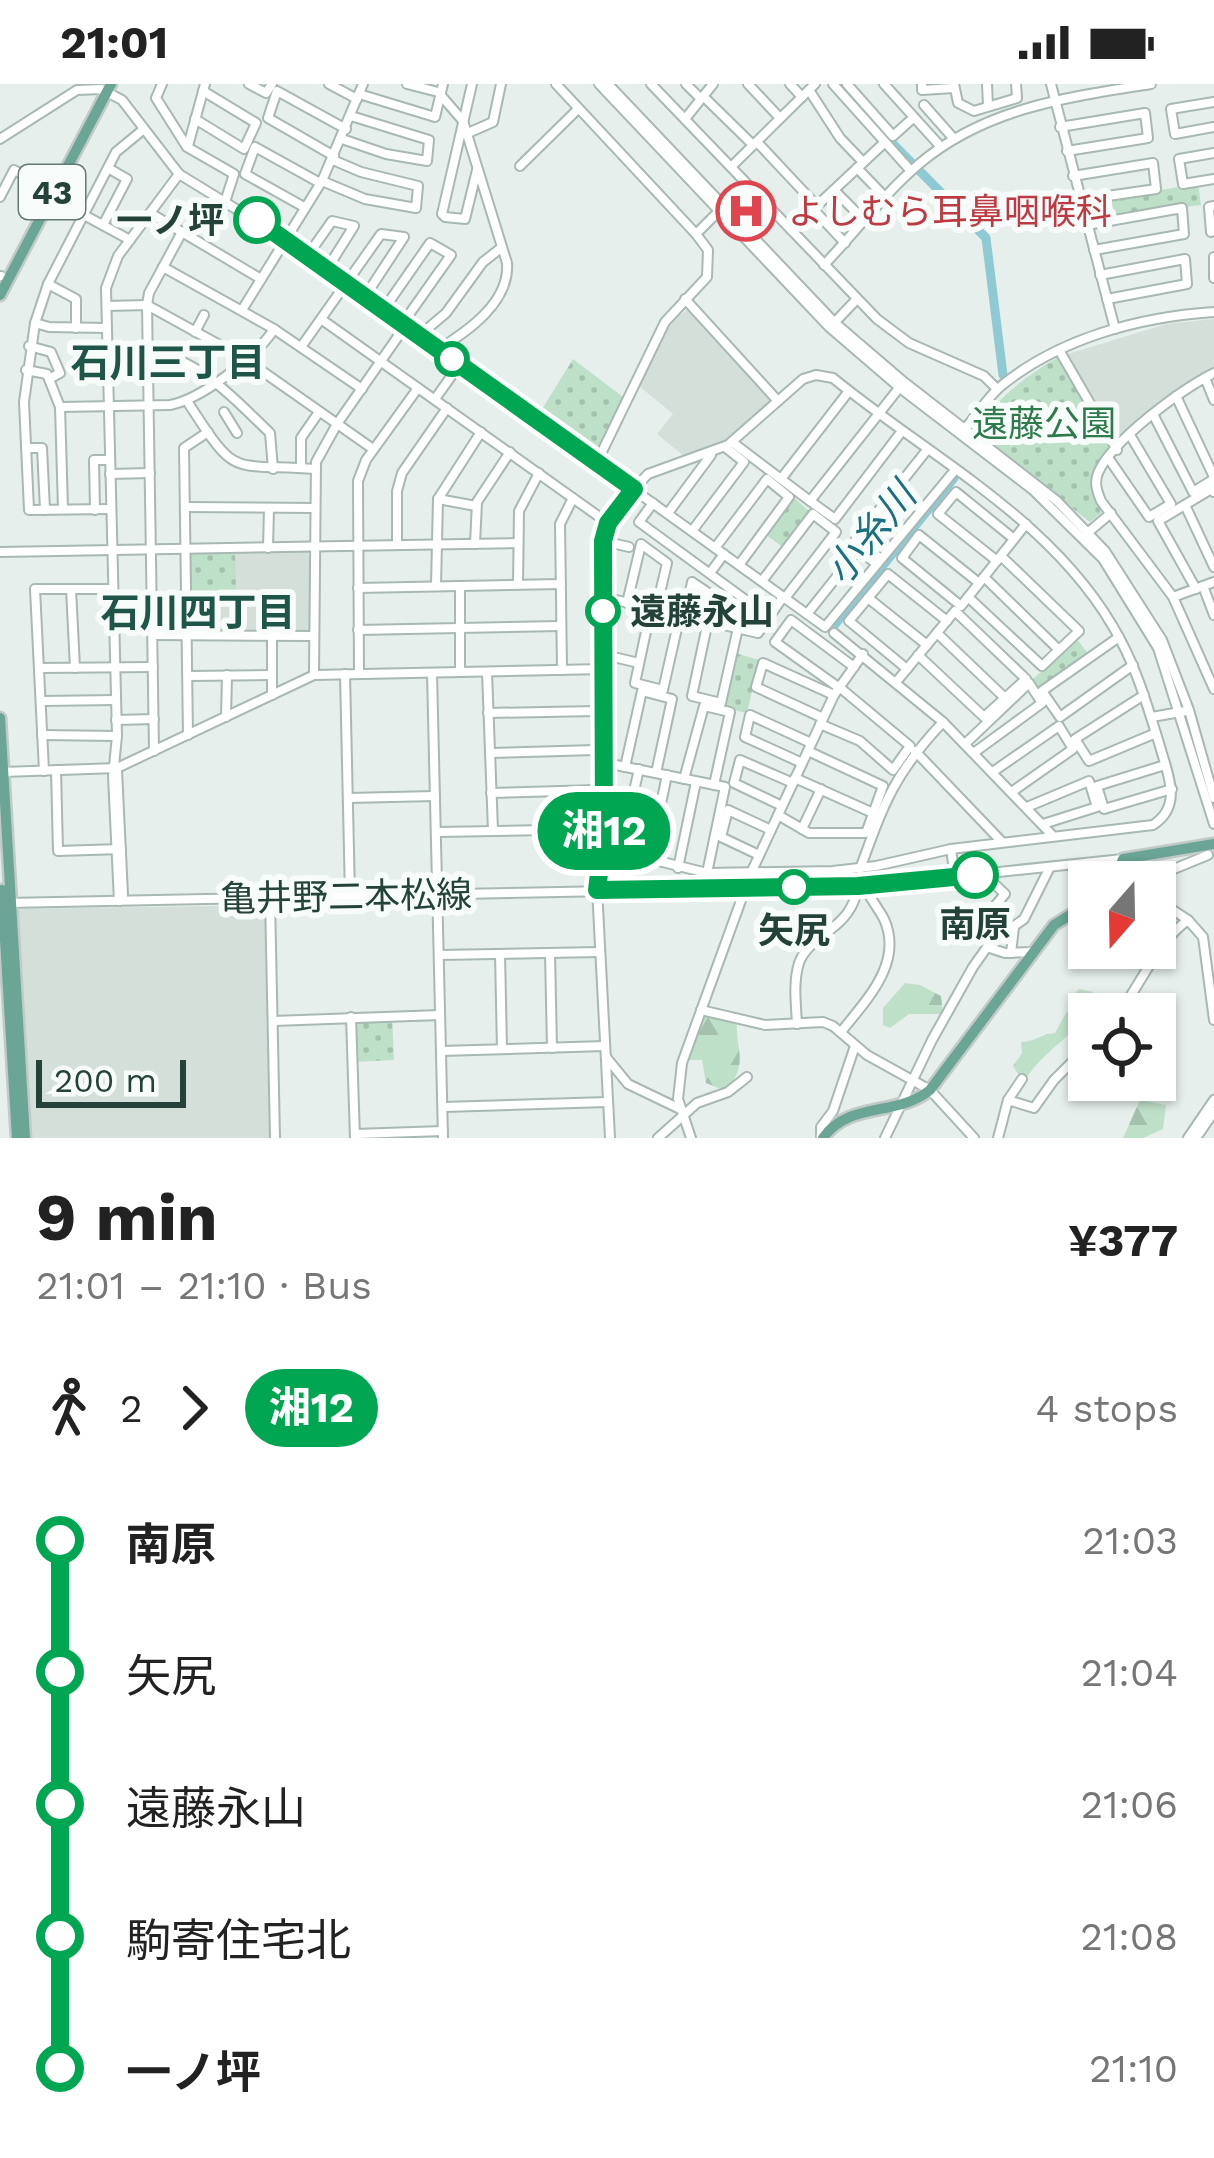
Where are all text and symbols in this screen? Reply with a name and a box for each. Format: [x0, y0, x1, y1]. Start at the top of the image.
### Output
text: 21:01 [60, 16, 168, 69]
road number: 43 [19, 165, 85, 219]
hospital icon: よしむら耳鼻咽喉科 [715, 180, 777, 242]
place label: よしむら耳鼻咽喉科 [788, 191, 1112, 233]
marker: 一ノ坪 [235, 198, 279, 242]
place label: 一ノ坪 [116, 200, 224, 242]
district label: 石川三丁目 [70, 340, 266, 385]
unlabelled marker [436, 343, 468, 375]
park label: 遠藤公園 [972, 403, 1116, 445]
water label: 小糸川 [816, 471, 927, 593]
district label: 石川四丁目 [100, 590, 296, 635]
place label: 遠藤永山 [630, 591, 774, 633]
marker: 遠藤永山 [587, 595, 619, 627]
line badge: 湘12 [535, 792, 673, 870]
text: 湘12 [561, 806, 647, 855]
marker: 南原 [953, 853, 997, 897]
north arrow [1068, 861, 1176, 969]
map controls [1068, 861, 1176, 1101]
marker: 矢尻 [778, 871, 810, 903]
street label: 亀井野二本松線 [220, 874, 472, 920]
place label: 南原 [939, 904, 1011, 946]
place label: 矢尻 [758, 910, 830, 952]
button: locate [1068, 993, 1176, 1101]
scale bar [36, 1054, 186, 1107]
text: 200 m [54, 1061, 157, 1100]
text: 9 min [36, 1179, 218, 1256]
text: ¥377 [1068, 1214, 1178, 1267]
text: 21:01 – 21:10 · Bus [36, 1263, 372, 1308]
icon: walk [36, 1375, 102, 1441]
icon: forward [161, 1375, 227, 1441]
text: 湘12 [269, 1383, 354, 1432]
text: 2 [120, 1386, 143, 1431]
text: 4 stops [1036, 1386, 1178, 1431]
text: 南原 [126, 1518, 216, 1571]
text: 21:03 [1082, 1518, 1178, 1563]
text: 矢尻 [126, 1650, 216, 1703]
text: 21:04 [1080, 1650, 1178, 1695]
text: 遠藤永山 [126, 1782, 306, 1835]
text: 21:06 [1081, 1782, 1178, 1827]
text: 駒寄住宅北 [126, 1914, 351, 1967]
text: 21:08 [1080, 1914, 1178, 1959]
text: 一ノ坪 [126, 2046, 261, 2099]
text: 21:10 [1089, 2046, 1178, 2091]

